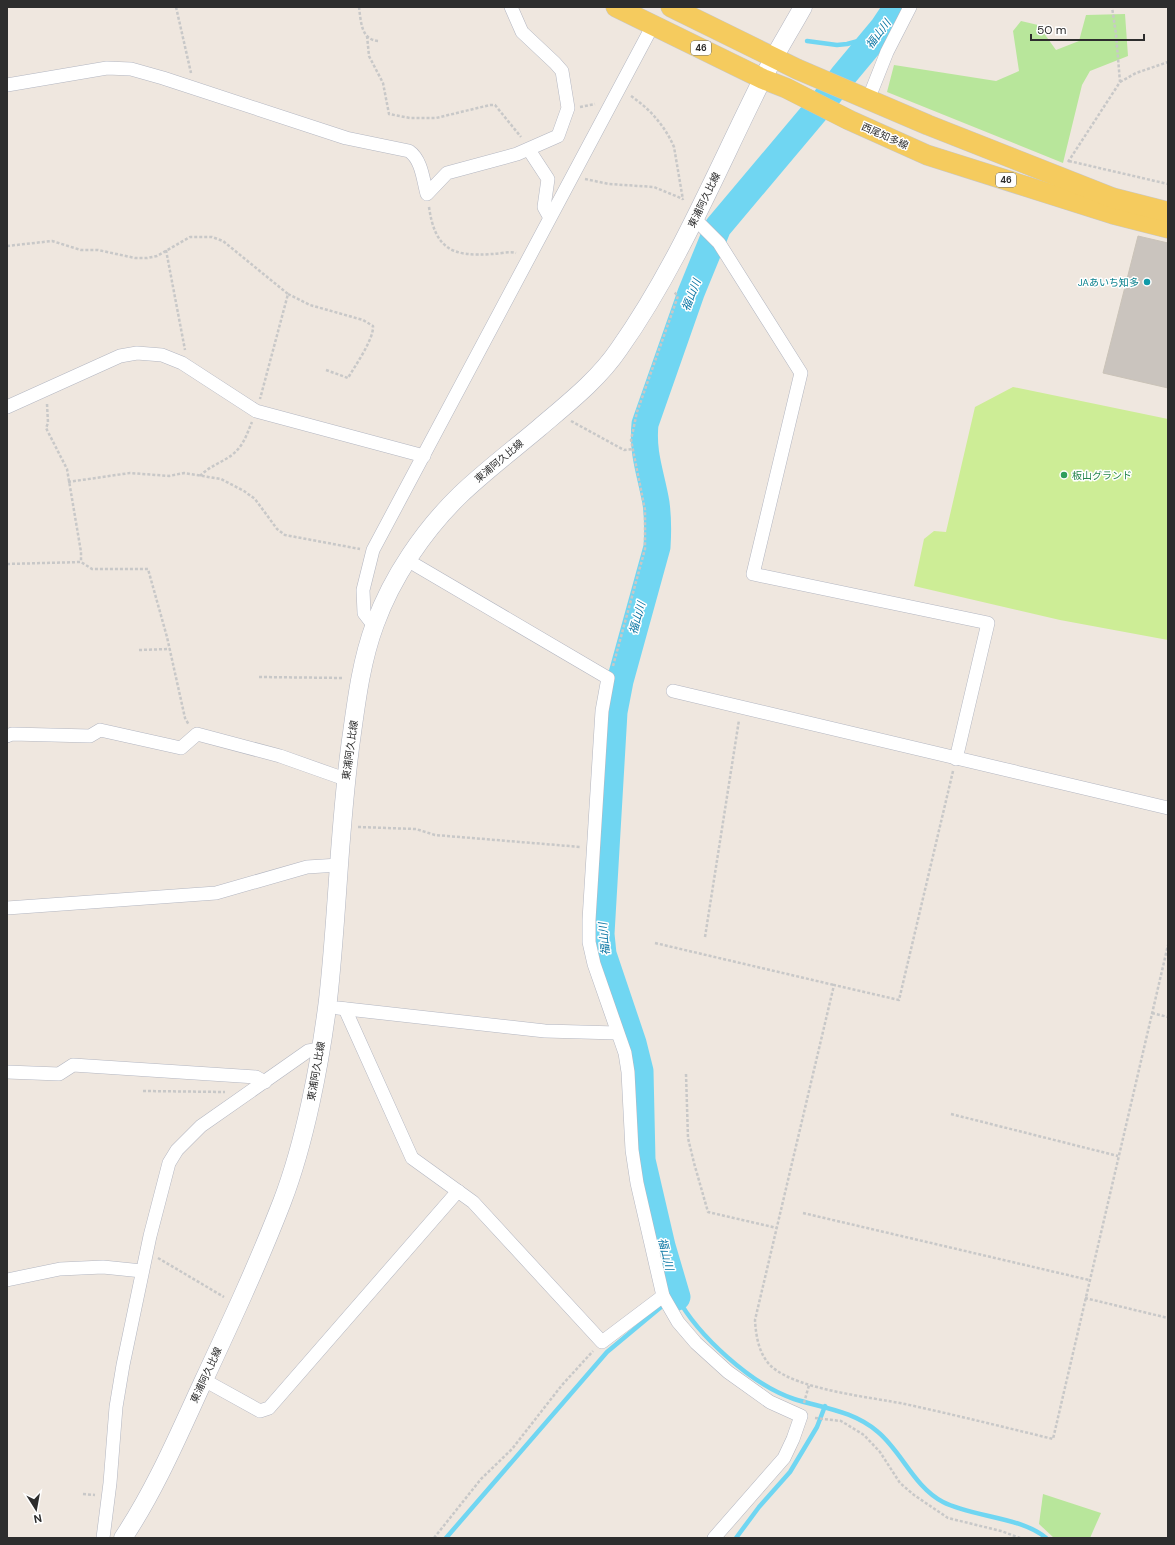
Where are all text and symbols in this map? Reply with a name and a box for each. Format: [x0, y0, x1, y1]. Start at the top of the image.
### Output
water label: 福山川 [862, 16, 894, 51]
scale bar [1031, 16, 1144, 42]
text: 50 m [1037, 22, 1066, 38]
road number: 46 [691, 41, 711, 55]
street label: 西尾知多線 [860, 120, 910, 152]
street label: 東浦阿久比線 [685, 170, 723, 230]
road number: 46 [996, 173, 1016, 187]
water label: 福山川 [679, 276, 704, 313]
place label: JAあいち知多 [1078, 276, 1139, 289]
marker: JAあいち知多 [1142, 277, 1152, 287]
street label: 東浦阿久比線 [472, 437, 526, 485]
place label: 板山グランド [1072, 469, 1132, 482]
marker: 板山グランド [1059, 470, 1069, 480]
water label: 福山川 [626, 599, 649, 636]
street label: 東浦阿久比線 [339, 719, 361, 781]
water label: 福山川 [596, 921, 612, 956]
street label: 東浦阿久比線 [304, 1040, 328, 1102]
water label: 福山川 [655, 1236, 677, 1273]
street label: 東浦阿久比線 [187, 1345, 225, 1405]
north arrow [16, 1489, 56, 1529]
text: N [33, 1511, 43, 1526]

